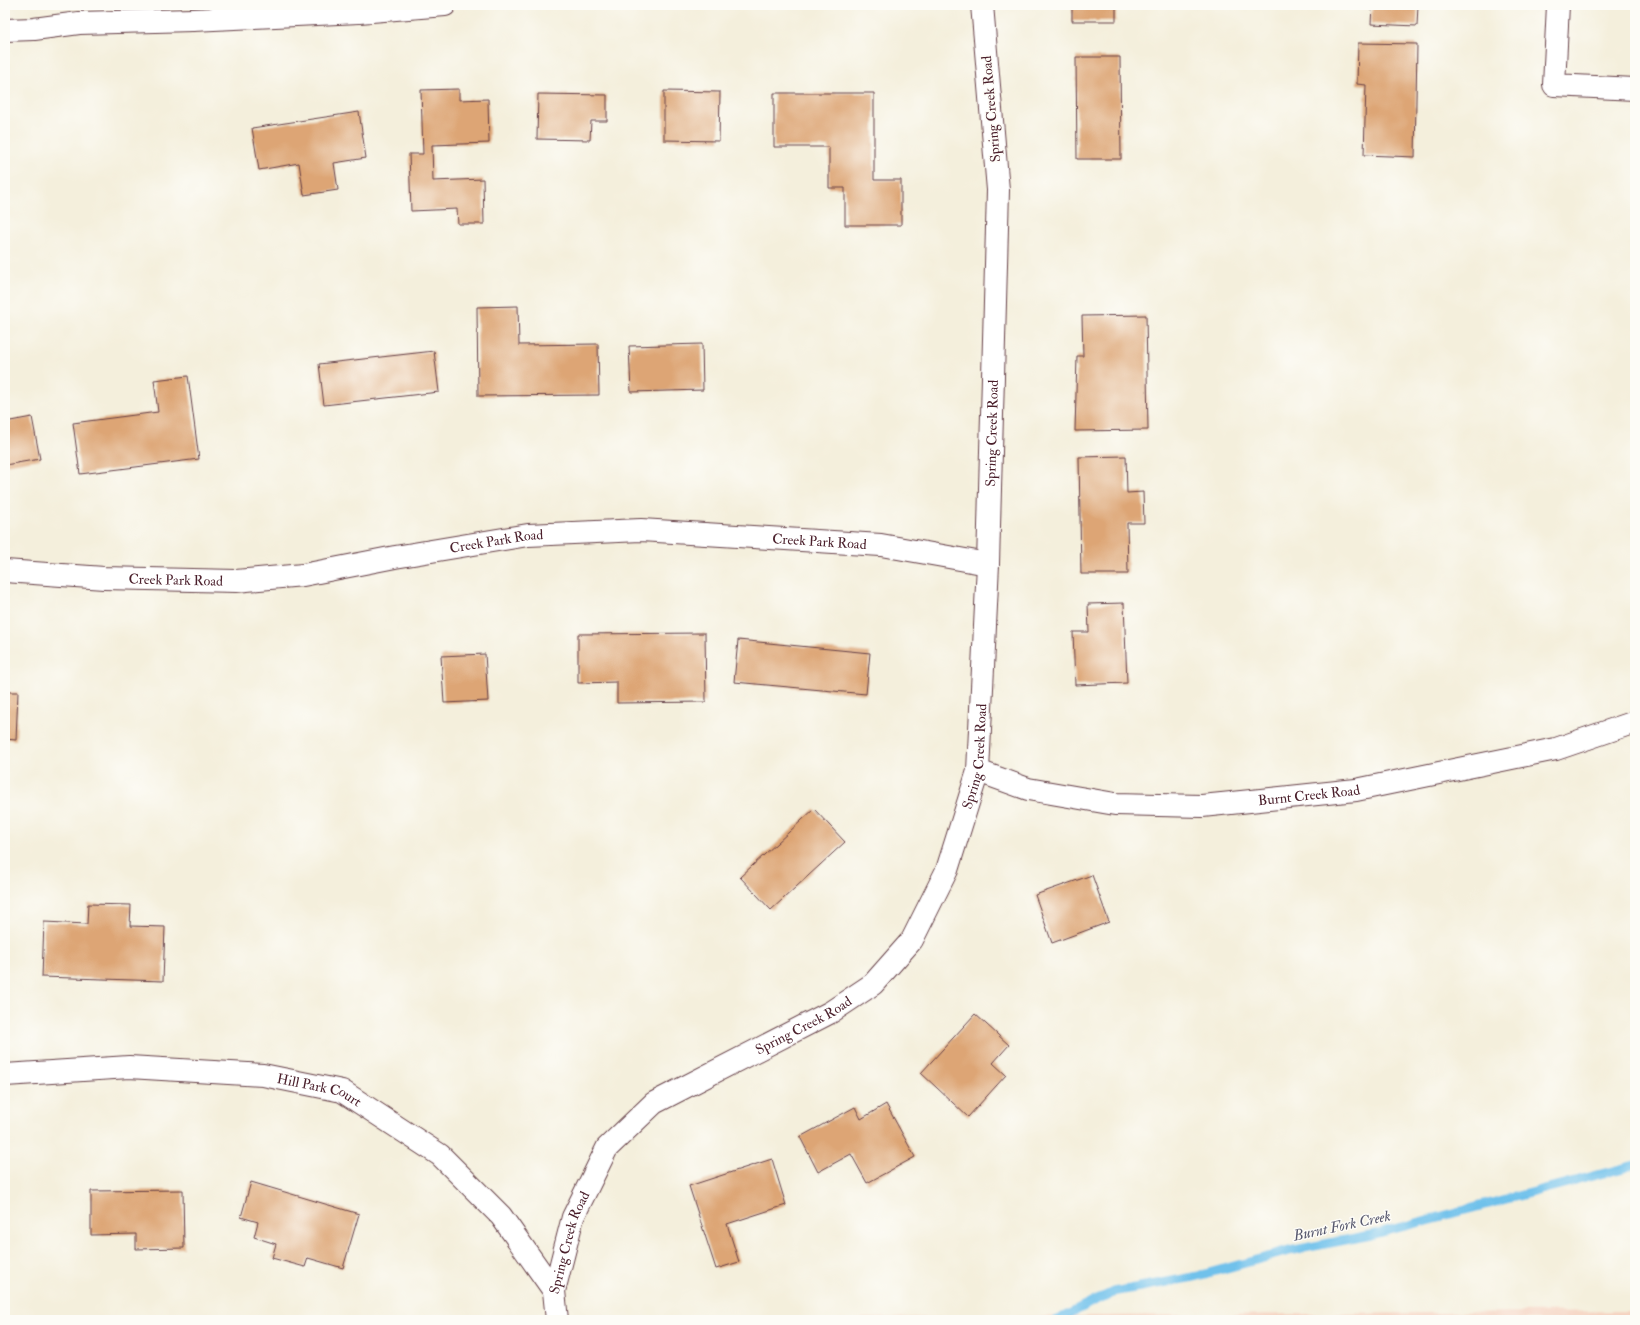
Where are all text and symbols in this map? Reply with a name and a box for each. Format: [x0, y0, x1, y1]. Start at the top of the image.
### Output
street label: Spring Creek Road [978, 55, 1005, 163]
street label: Spring Creek Road [982, 379, 1001, 487]
street label: Creek Park Road [448, 526, 544, 556]
street label: Creek Park Road [772, 530, 867, 553]
street label: Creek Park Road [128, 570, 223, 589]
street label: Spring Creek Road [958, 703, 990, 811]
street label: Burnt Creek Road [1257, 781, 1362, 809]
street label: Spring Creek Road [752, 992, 855, 1058]
street label: Hill Park Court [276, 1070, 365, 1110]
street label: Spring Creek Road [545, 1188, 593, 1296]
water label: Burnt Fork Creek [1291, 1206, 1392, 1246]

